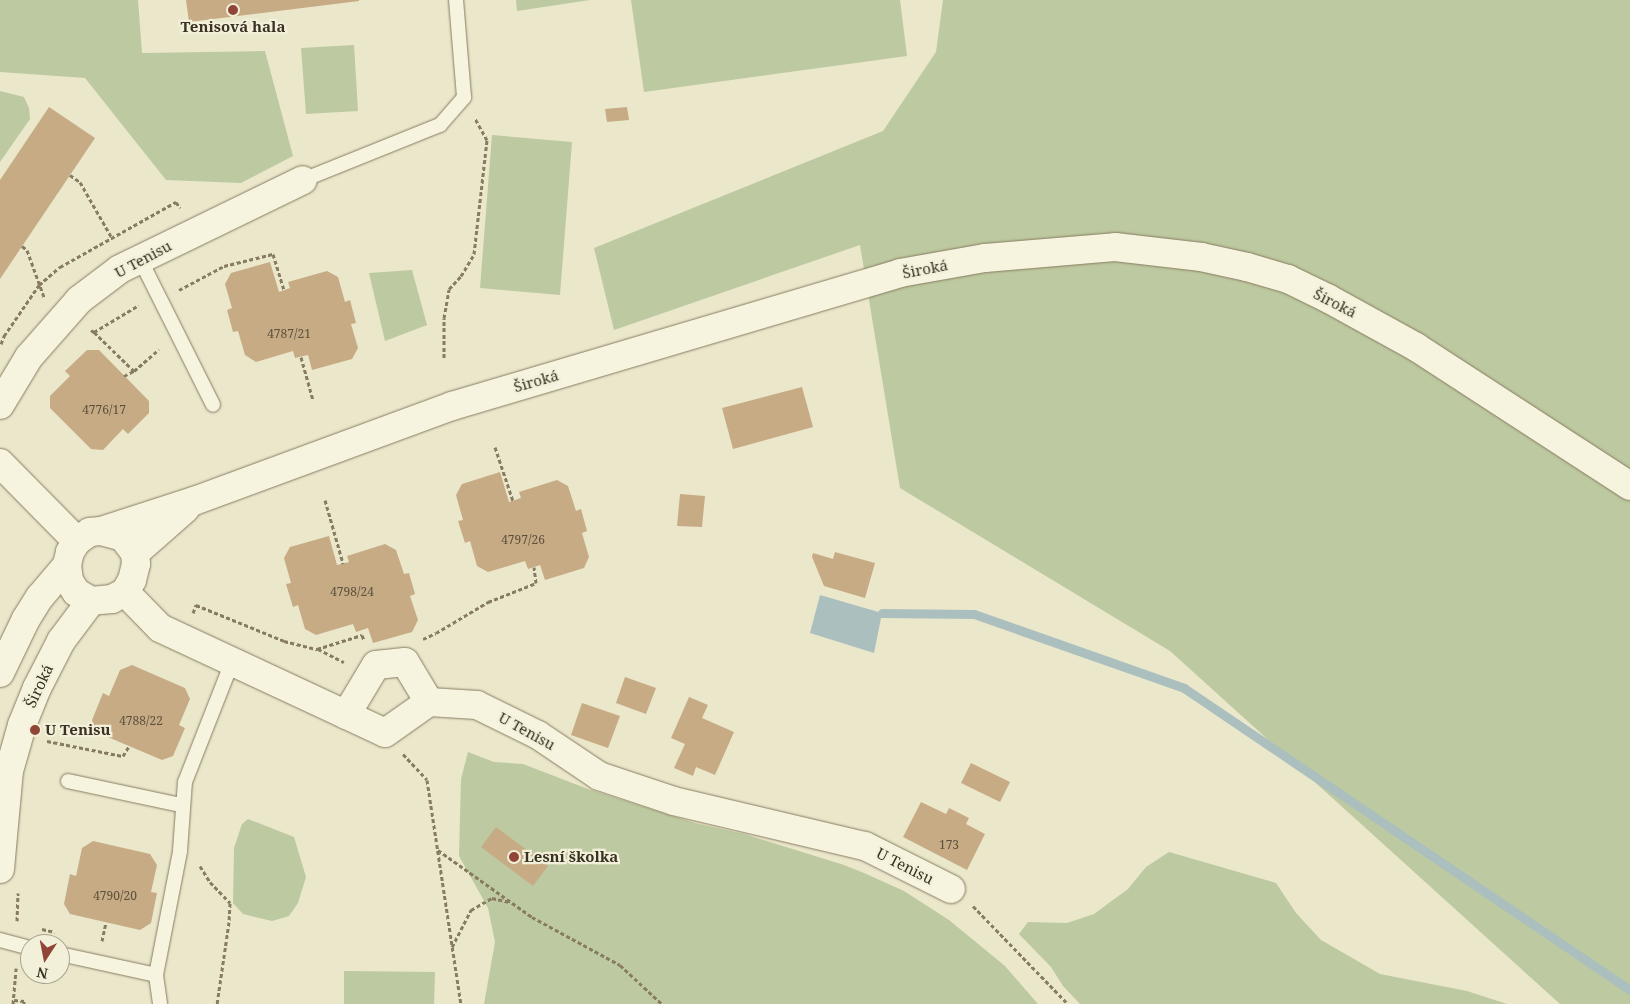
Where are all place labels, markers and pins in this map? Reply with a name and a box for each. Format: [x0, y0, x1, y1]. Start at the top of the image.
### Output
marker: Tenisová hala [227, 4, 239, 16]
place label: Tenisová hala [181, 18, 285, 36]
place label: U Tenisu [45, 721, 110, 739]
marker: U Tenisu [29, 724, 41, 736]
place label: Lesní školka [524, 848, 618, 866]
marker: Lesní školka [508, 851, 520, 863]

